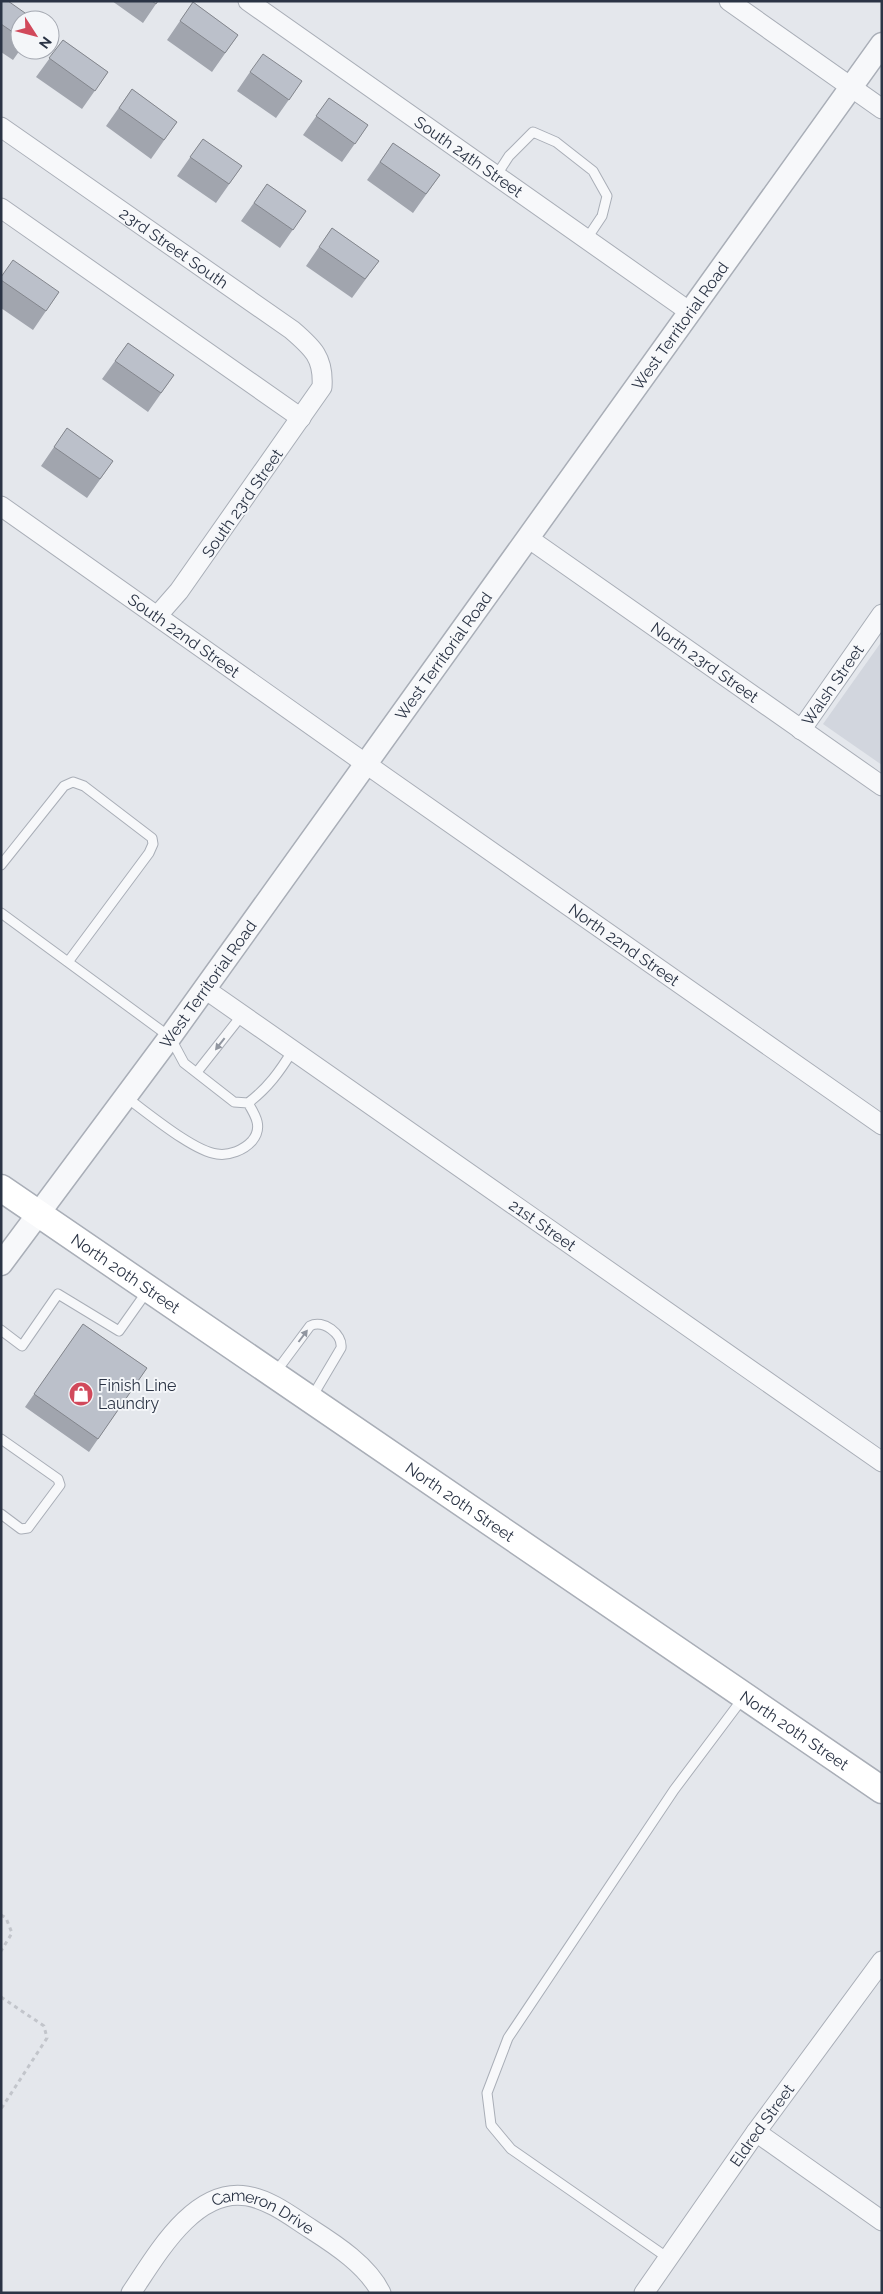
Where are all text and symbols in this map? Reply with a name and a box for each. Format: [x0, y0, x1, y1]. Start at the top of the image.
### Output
north arrow [10, 10, 60, 60]
text: N [36, 34, 55, 52]
street label: South 24th Street [411, 112, 527, 202]
street label: 23rd Street South [116, 204, 232, 293]
street label: West Territorial Road [628, 258, 733, 394]
street label: South 23rd Street [198, 445, 287, 561]
street label: West Territorial Road [391, 588, 496, 724]
street label: South 22nd Street [124, 590, 244, 682]
street label: North 23rd Street [647, 618, 763, 707]
street label: Walsh Street [798, 640, 868, 729]
street label: North 22nd Street [565, 900, 683, 991]
street label: West Territorial Road [156, 917, 261, 1052]
one-way arrow [214, 1037, 225, 1050]
street label: 21st Street [506, 1196, 580, 1256]
street label: North 20th Street [67, 1230, 184, 1318]
one-way arrow [298, 1329, 308, 1343]
place label: Finish Line Laundry [98, 1376, 176, 1413]
shop icon: Finish Line Laundry [68, 1381, 94, 1407]
street label: North 20th Street [402, 1458, 518, 1546]
street label: North 20th Street [736, 1687, 853, 1775]
street label: Eldred Street [726, 2080, 799, 2170]
street label: Cameron Drive [209, 2186, 318, 2238]

